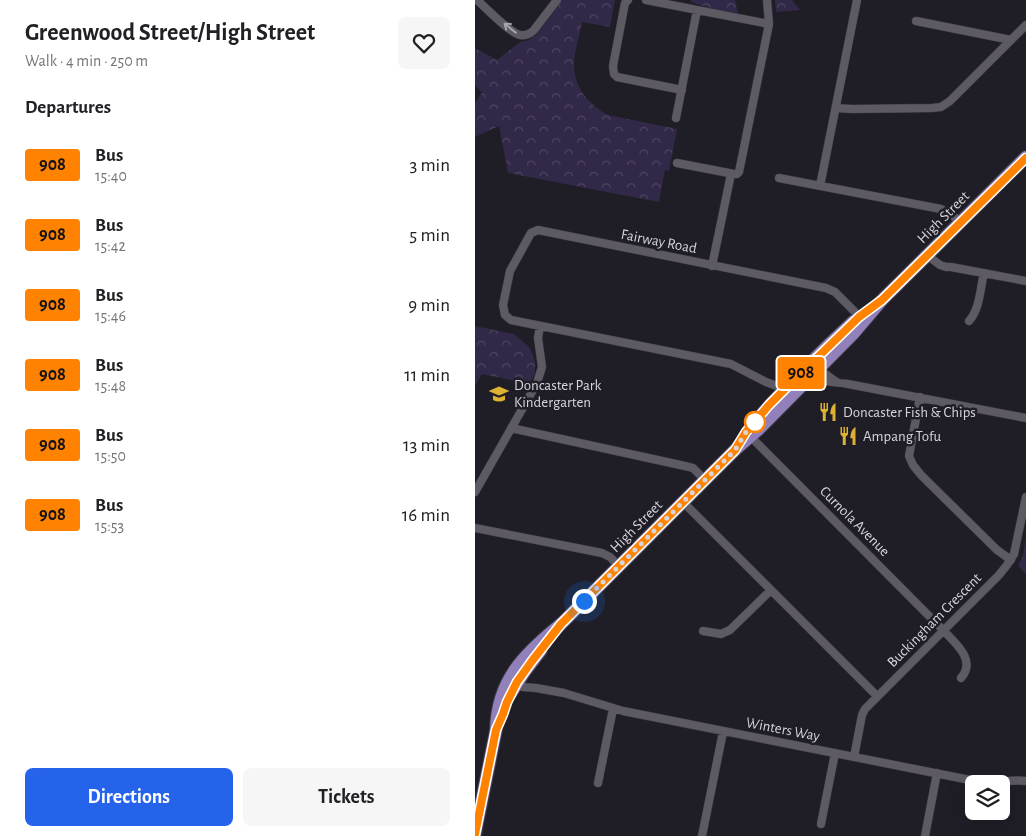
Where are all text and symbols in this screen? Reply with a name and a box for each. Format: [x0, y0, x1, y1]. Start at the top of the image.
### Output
button: heart [398, 17, 450, 69]
text: Greenwood Street/High Street [25, 21, 315, 45]
one-way arrow [503, 23, 516, 34]
text: Walk · 4 min · 250 m [25, 53, 148, 69]
text: Departures [25, 98, 111, 117]
text: Bus [95, 146, 123, 165]
text: 908 [39, 156, 66, 174]
text: 3 min [409, 156, 450, 175]
text: 15:40 [95, 168, 127, 184]
street label: High Street [914, 188, 972, 246]
text: Bus [95, 216, 123, 235]
text: 908 [39, 226, 66, 244]
text: 5 min [409, 226, 450, 245]
street label: Fairway Road [620, 227, 698, 256]
text: 15:42 [95, 238, 126, 254]
text: Bus [95, 286, 123, 305]
text: 908 [39, 296, 66, 314]
text: 9 min [408, 296, 450, 315]
text: 15:46 [95, 308, 126, 324]
text: Bus [95, 356, 123, 375]
line badge: 908 [772, 357, 830, 389]
text: 908 [788, 364, 814, 382]
text: 908 [39, 366, 66, 384]
text: 11 min [404, 366, 450, 385]
text: 15:48 [95, 378, 126, 394]
place label: Doncaster Park Kindergarten [514, 378, 602, 410]
school or university icon: Doncaster Park Kindergarten [488, 383, 510, 405]
restaurant icon: Doncaster Fish & Chips [817, 401, 839, 423]
place label: Doncaster Fish & Chips [843, 405, 976, 420]
unlabelled marker [744, 411, 766, 433]
restaurant icon: Ampang Tofu [837, 425, 859, 447]
text: Bus [95, 426, 123, 445]
place label: Ampang Tofu [863, 429, 941, 444]
text: 908 [39, 436, 66, 454]
text: 13 min [403, 436, 450, 455]
text: 15:50 [95, 448, 126, 464]
street label: Curnola Avenue [817, 484, 892, 559]
text: Bus [95, 496, 123, 515]
street label: High Street [607, 497, 665, 555]
text: 908 [39, 506, 66, 524]
text: 16 min [402, 506, 450, 525]
text: 15:53 [95, 518, 124, 534]
street label: Buckingham Crescent [884, 570, 984, 670]
your location [572, 589, 597, 614]
street label: Winters Way [745, 715, 822, 744]
button: Directions [25, 768, 233, 826]
button: Tickets [243, 768, 450, 826]
map controls [965, 775, 1010, 820]
button: layers [965, 775, 1010, 820]

